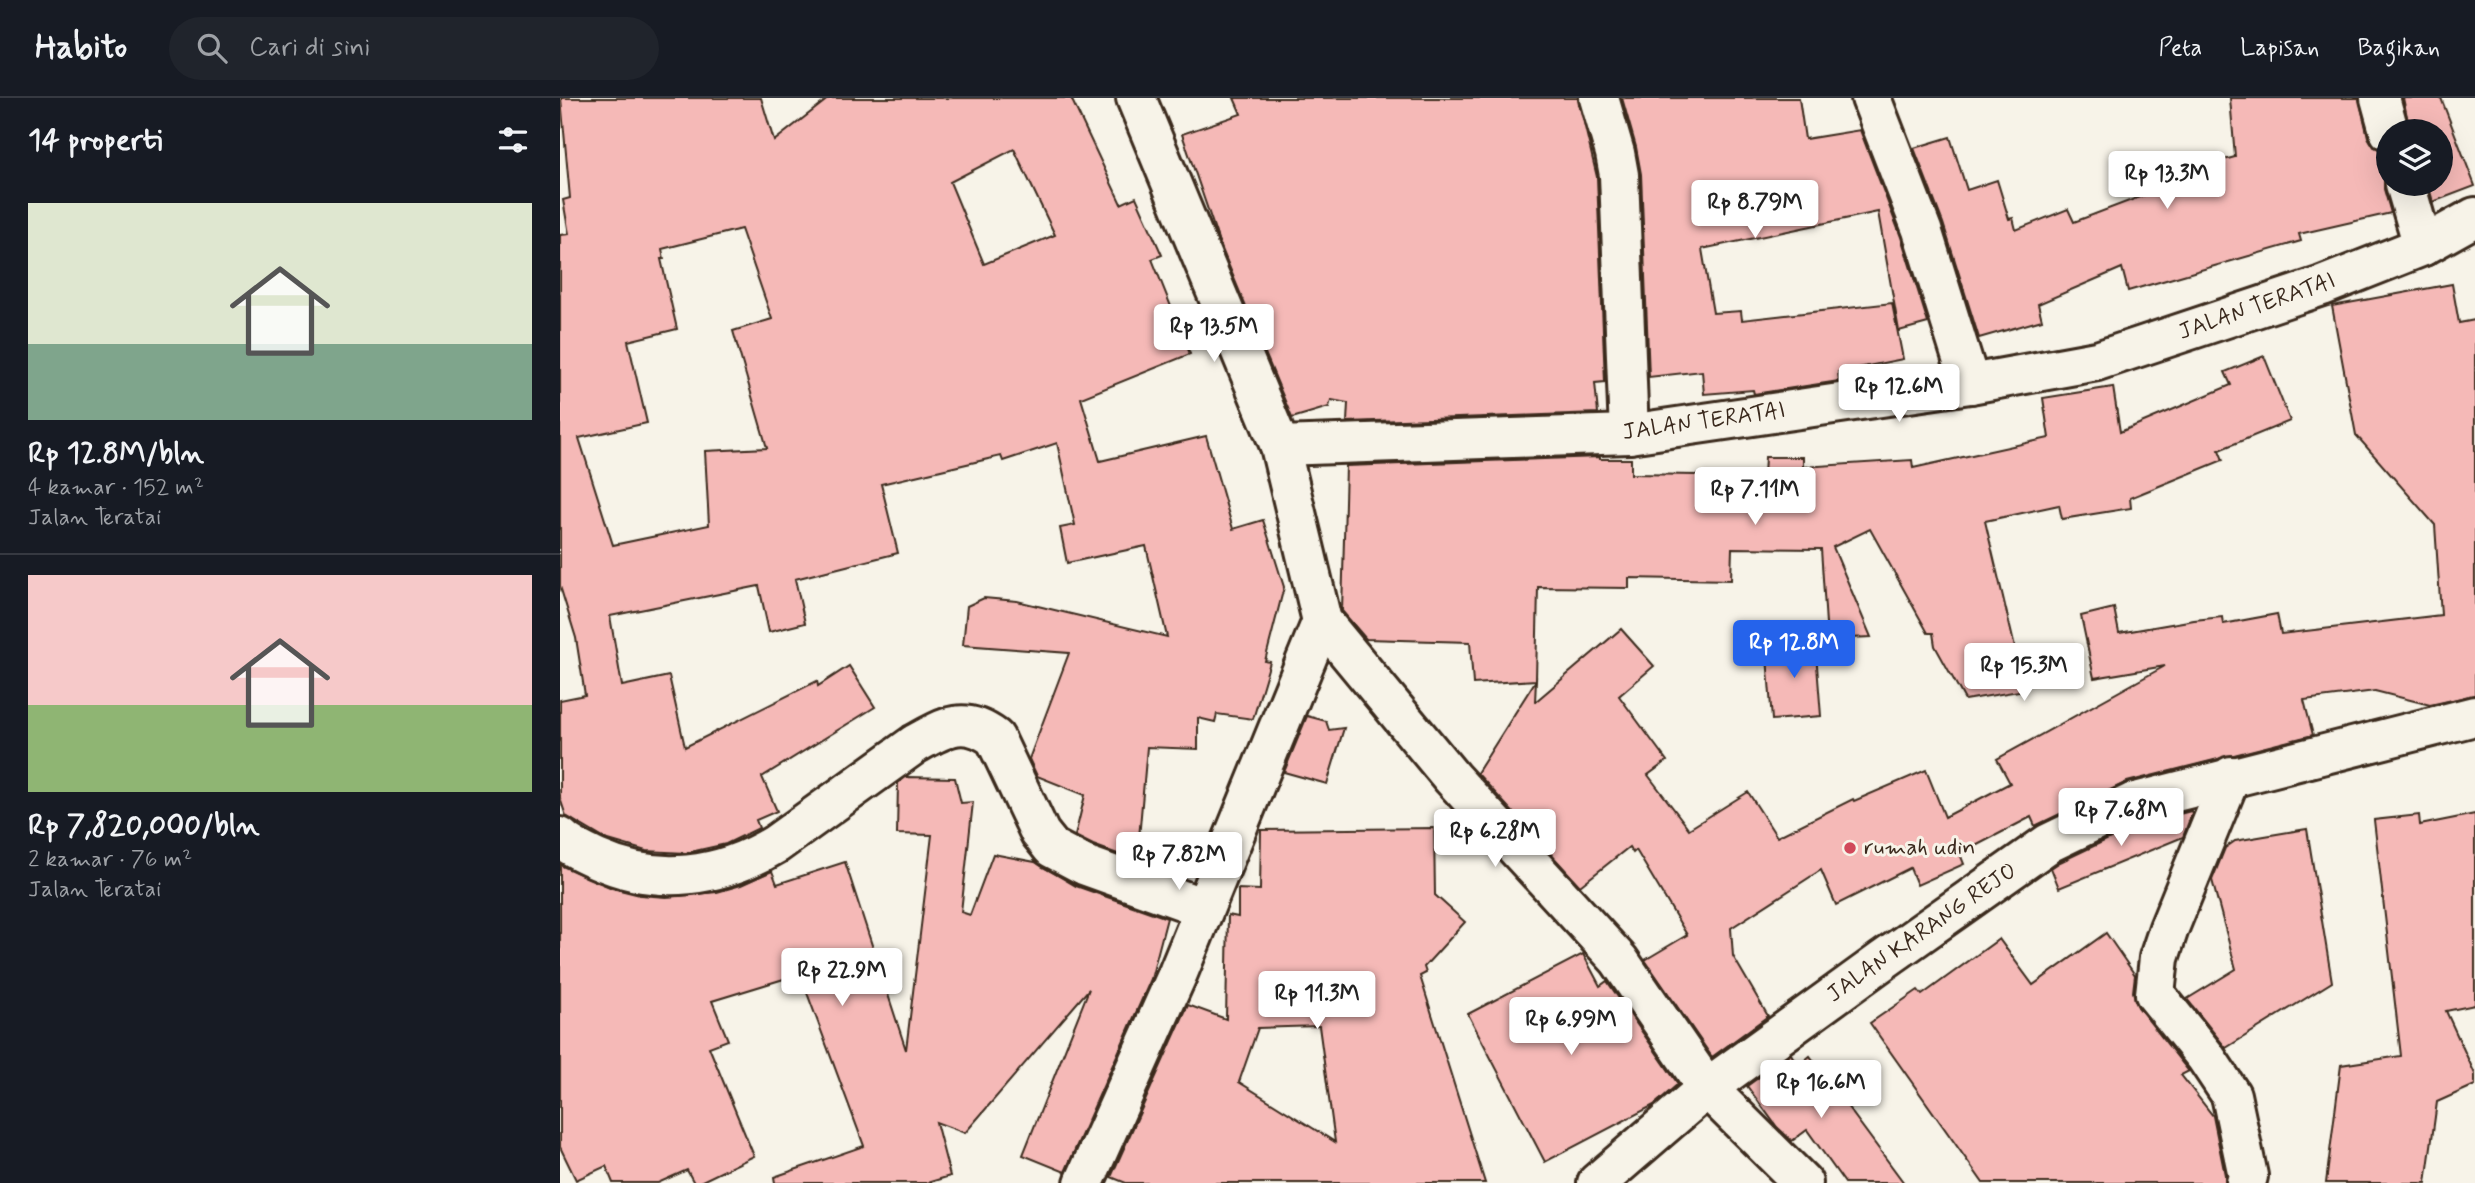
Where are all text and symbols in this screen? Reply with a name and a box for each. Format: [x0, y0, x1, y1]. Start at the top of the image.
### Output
search box [169, 17, 659, 80]
text: Habito [35, 26, 127, 70]
icon: search [193, 29, 231, 67]
text: Cari di sini [249, 31, 370, 65]
text: Peta [2159, 33, 2202, 64]
text: Lapisan [2240, 33, 2319, 64]
text: Bagikan [2357, 33, 2440, 64]
map controls [2376, 119, 2453, 196]
button: layers [2376, 119, 2453, 196]
text: 14 properti [28, 121, 162, 160]
icon: filters [494, 121, 532, 159]
pin: Rp 13.3M [2095, 152, 2239, 211]
text: Rp 13.3M [2124, 159, 2210, 189]
pin: Rp 8.79M [1683, 180, 1827, 240]
text: Rp 8.79M [1707, 188, 1803, 218]
icon: home [217, 248, 343, 374]
street label: JALAN TERATAI [2175, 266, 2339, 348]
pin: Rp 13.5M [1142, 304, 1286, 364]
text: Rp 13.5M [1170, 312, 1258, 342]
pin: Rp 12.6M [1827, 364, 1971, 424]
text: Rp 12.6M [1855, 372, 1943, 402]
street label: JALAN TERATAI [1621, 396, 1787, 448]
text: Rp 12.8M/bln [28, 434, 204, 473]
pin: Rp 7.11M [1683, 468, 1827, 527]
text: 4 kamar · 152 m² [28, 473, 204, 503]
text: Rp 7.11M [1711, 475, 1799, 505]
text: Jalan Teratai [28, 503, 161, 533]
icon: home [217, 620, 343, 746]
pin: Rp 12.8M [1722, 620, 1866, 680]
text: Rp 12.8M [1749, 628, 1839, 658]
pin: Rp 15.3M [1952, 644, 2096, 703]
text: Rp 15.3M [1980, 651, 2068, 681]
pin: Rp 7.68M [2049, 788, 2193, 848]
text: Rp 7.68M [2075, 796, 2168, 826]
text: Rp 7,820,000/bln [28, 806, 260, 845]
pin: Rp 6.28M [1423, 810, 1567, 869]
text: Rp 6.28M [1450, 817, 1540, 847]
pin: Rp 7.82M [1107, 832, 1251, 892]
place label: rumah udin [1864, 833, 1975, 863]
text: Rp 7.82M [1132, 840, 1226, 870]
marker: rumah udin [1842, 840, 1858, 856]
text: 2 kamar · 76 m² [28, 845, 192, 875]
street label: JALAN KARANG REJO [1821, 856, 2023, 1010]
text: Jalan Teratai [28, 875, 161, 905]
pin: Rp 22.9M [770, 948, 914, 1008]
text: Rp 22.9M [797, 956, 887, 986]
pin: Rp 11.3M [1245, 972, 1389, 1031]
text: Rp 11.3M [1274, 979, 1360, 1009]
pin: Rp 6.99M [1499, 998, 1643, 1057]
text: Rp 6.99M [1525, 1005, 1617, 1035]
pin: Rp 16.6M [1749, 1060, 1893, 1120]
text: Rp 16.6M [1776, 1068, 1866, 1098]

